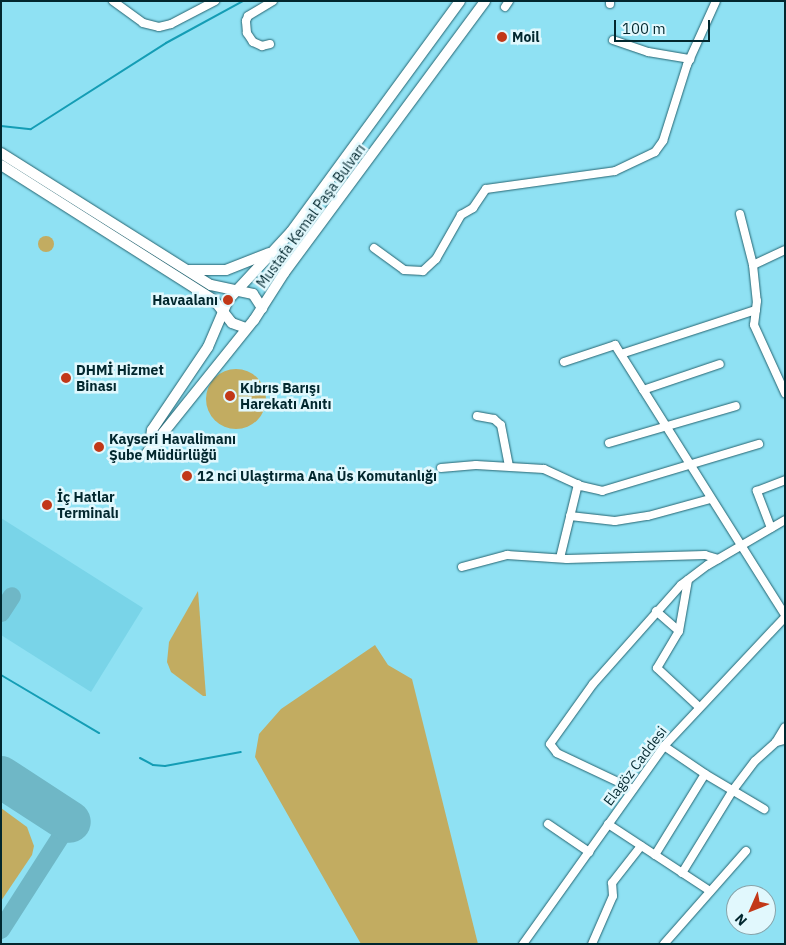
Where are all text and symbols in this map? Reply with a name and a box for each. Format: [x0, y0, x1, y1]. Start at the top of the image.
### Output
scale bar [616, 10, 712, 42]
text: 100 m [622, 19, 666, 38]
place label: Moil [512, 29, 540, 45]
marker: Moil [496, 31, 508, 43]
street label: Mustafa Kemal Paşa Bulvarı [253, 141, 369, 291]
place label: Havaalanı [152, 292, 218, 308]
marker: Havaalanı [222, 294, 234, 306]
place label: DHMİ Hizmet Binası [76, 362, 164, 394]
marker: DHMİ Hizmet Binası [60, 372, 72, 384]
place label: Kıbrıs Barışı Harekatı Anıtı [240, 380, 331, 412]
marker: Kıbrıs Barışı Harekatı Anıtı [224, 390, 236, 402]
place label: Kayseri Havalimanı Şube Müdürlüğü [109, 431, 236, 464]
marker: Kayseri Havalimanı Şube Müdürlüğü [93, 441, 105, 453]
place label: 12 nci Ulaştırma Ana Üs Komutanlığı [197, 468, 437, 484]
marker: 12 nci Ulaştırma Ana Üs Komutanlığı [181, 470, 193, 482]
place label: İç Hatlar Terminalı [57, 489, 119, 522]
marker: İç Hatlar Terminalı [41, 499, 53, 511]
street label: Elagöz Caddesi [600, 723, 670, 809]
north arrow [726, 885, 776, 935]
text: N [731, 910, 751, 930]

